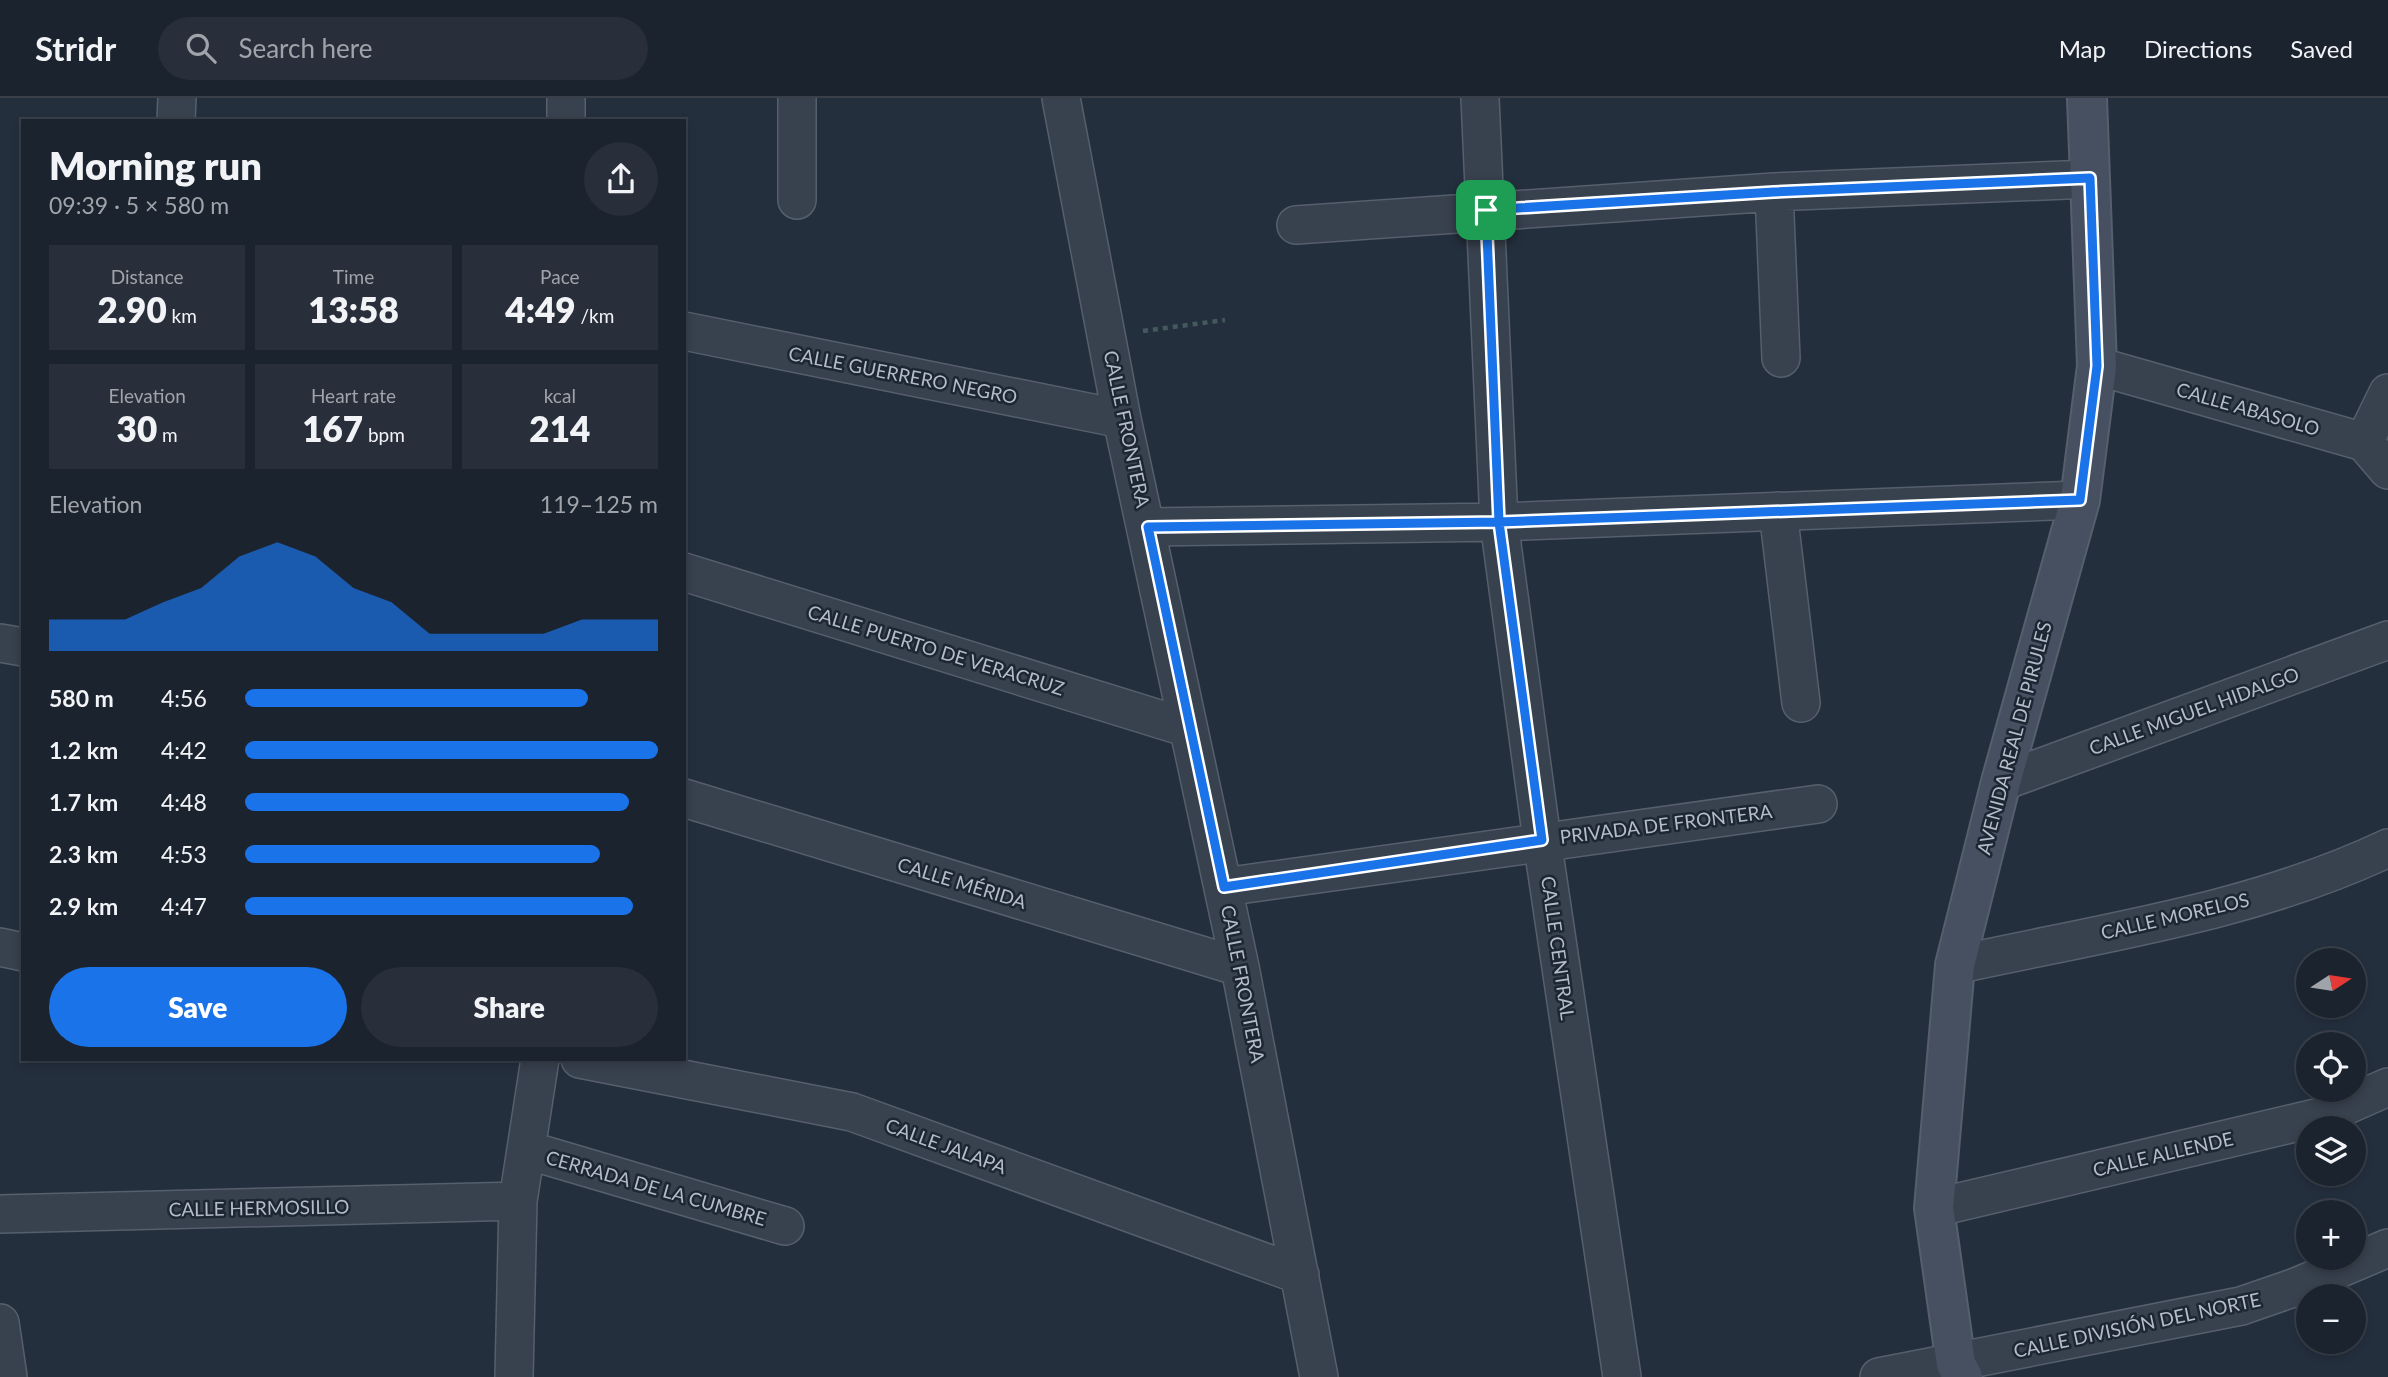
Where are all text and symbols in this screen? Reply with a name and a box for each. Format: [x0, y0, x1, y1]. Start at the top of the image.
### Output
search box [158, 17, 648, 80]
text: Stridr [35, 28, 116, 68]
icon: search [182, 29, 220, 67]
text: Search here [238, 32, 372, 64]
text: Map [2059, 34, 2106, 63]
text: Directions [2144, 34, 2252, 63]
text: Saved [2290, 34, 2353, 63]
text: Morning run [49, 142, 262, 188]
button: share [584, 142, 658, 216]
pin [1456, 180, 1516, 240]
text: 09:39 · 5 × 580 m [49, 191, 229, 219]
icon: arrive [1467, 191, 1505, 229]
text: Distance [111, 265, 184, 288]
text: Time [333, 265, 374, 288]
text: Pace [540, 265, 580, 288]
text: 2.90 [97, 288, 167, 330]
text: 13:58 [308, 288, 399, 330]
text: 4:49 [505, 288, 576, 330]
text: km [167, 304, 197, 327]
text: /km [576, 304, 614, 327]
street label: CALLE GUERRERO NEGRO [787, 341, 1019, 408]
street label: CALLE FRONTERA [1100, 348, 1155, 510]
street label: CALLE ABASOLO [2174, 377, 2322, 440]
text: Elevation [109, 384, 186, 407]
text: Heart rate [311, 384, 396, 407]
text: kcal [544, 384, 576, 407]
text: 30 [117, 407, 157, 449]
text: 167 [302, 407, 363, 449]
text: 214 [529, 407, 590, 449]
text: m [157, 423, 178, 446]
text: bpm [363, 423, 405, 446]
text: Elevation [49, 490, 142, 518]
text: 119–125 m [540, 490, 658, 518]
street label: CALLE PUERTO DE VERACRUZ [805, 599, 1067, 700]
street label: AVENIDA REAL DE PIRULES [1971, 619, 2056, 857]
street label: CALLE MIGUEL HIDALGO [2086, 662, 2302, 759]
text: 580 m [49, 684, 114, 712]
text: 4:56 [161, 684, 207, 712]
text: 1.2 km [49, 736, 118, 764]
text: 4:42 [161, 736, 207, 764]
text: 1.7 km [49, 788, 118, 816]
text: 4:48 [161, 788, 207, 816]
street label: PRIVADA DE FRONTERA [1558, 799, 1774, 848]
text: 2.3 km [49, 840, 118, 868]
text: 4:53 [161, 840, 207, 868]
street label: CALLE MÉRIDA [895, 852, 1030, 913]
street label: CALLE CENTRAL [1537, 875, 1580, 1021]
street label: CALLE MORELOS [2099, 887, 2251, 944]
text: 2.9 km [49, 892, 118, 920]
text: 4:47 [161, 892, 207, 920]
street label: CALLE FRONTERA [1217, 903, 1270, 1065]
north arrow [2296, 948, 2366, 1018]
map controls [2296, 948, 2366, 1354]
button: Save [49, 967, 347, 1047]
button: Share [361, 967, 658, 1047]
button: locate [2296, 1032, 2366, 1102]
street label: CALLE JALAPA [883, 1113, 1010, 1178]
button: layers [2296, 1116, 2366, 1186]
street label: CALLE ALLENDE [2090, 1126, 2235, 1181]
street label: CERRADA DE LA CUMBRE [543, 1145, 769, 1230]
street label: CALLE HERMOSILLO [168, 1194, 350, 1221]
button: + [2296, 1200, 2366, 1270]
button: − [2296, 1284, 2366, 1354]
street label: CALLE DIVISIÓN DEL NORTE [2011, 1287, 2263, 1362]

